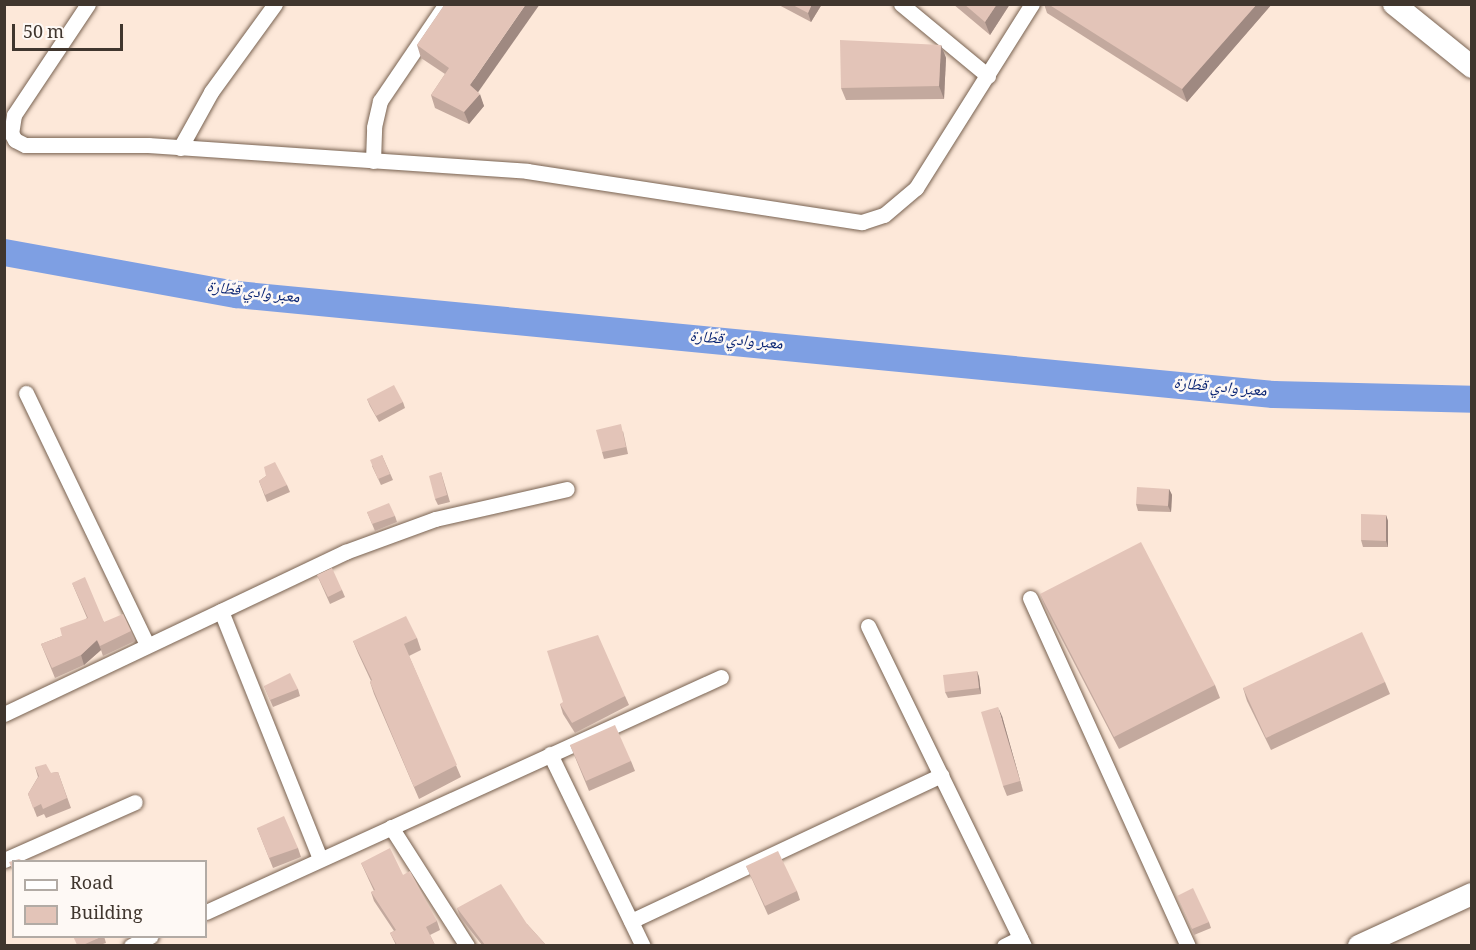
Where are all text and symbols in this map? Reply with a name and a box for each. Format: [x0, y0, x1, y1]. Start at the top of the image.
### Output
scale bar [15, 12, 126, 50]
text: 50 m [23, 19, 64, 49]
water label: معبر وادي قطّارة [205, 279, 301, 309]
water label: معبر وادي قطّارة [689, 328, 783, 356]
water label: معبر وادي قطّارة [1173, 375, 1267, 403]
legend [12, 860, 207, 938]
text: Road [70, 870, 113, 900]
text: Building [70, 900, 143, 930]

